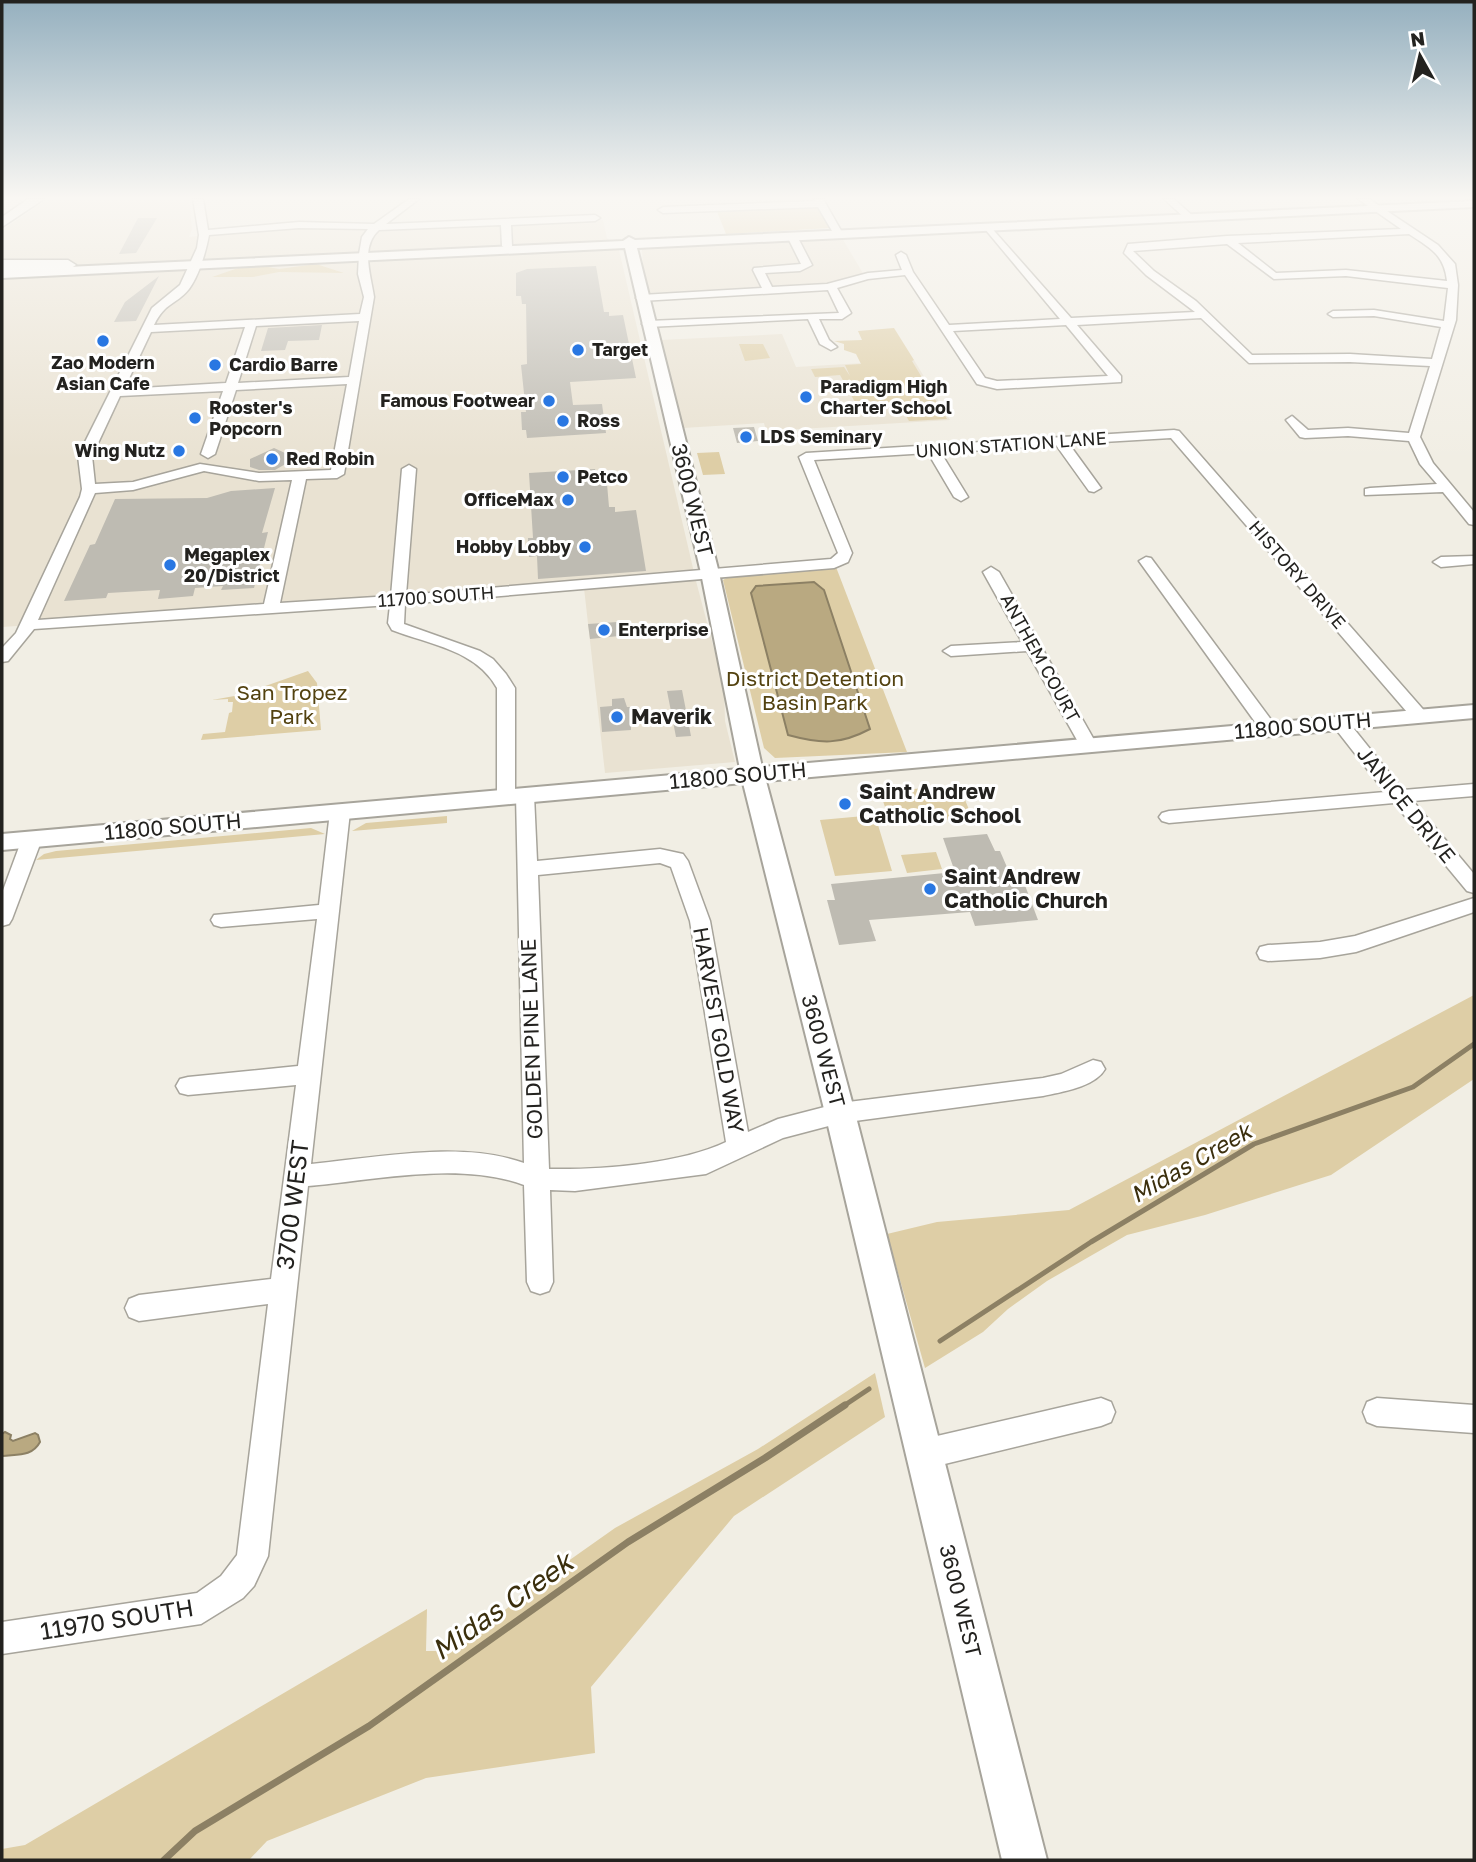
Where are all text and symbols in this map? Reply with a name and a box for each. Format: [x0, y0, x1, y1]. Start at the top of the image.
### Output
north arrow [1385, 21, 1455, 91]
text: N [1409, 26, 1426, 51]
marker: Zao Modern Asian Cafe [95, 333, 111, 349]
place label: Target [592, 338, 648, 360]
marker: Target [570, 342, 586, 358]
place label: Zao Modern Asian Cafe [51, 351, 155, 394]
place label: Cardio Barre [229, 353, 338, 375]
marker: Cardio Barre [207, 357, 223, 373]
place label: Paradigm High Charter School [820, 375, 952, 418]
place label: Famous Footwear [380, 389, 535, 411]
marker: Paradigm High Charter School [798, 389, 814, 405]
marker: Famous Footwear [541, 393, 557, 409]
place label: Rooster's Popcorn [209, 396, 293, 439]
place label: Ross [577, 409, 620, 431]
marker: Rooster's Popcorn [187, 410, 203, 426]
marker: Ross [555, 413, 571, 429]
place label: LDS Seminary [760, 425, 883, 447]
street label: UNION STATION LANE [915, 426, 1107, 462]
marker: LDS Seminary [738, 429, 754, 445]
place label: Wing Nutz [75, 439, 165, 461]
street label: 3600 WEST [666, 441, 720, 559]
marker: Wing Nutz [171, 443, 187, 459]
place label: Red Robin [286, 447, 374, 469]
marker: Red Robin [264, 451, 280, 467]
place label: Petco [577, 465, 628, 487]
marker: Petco [555, 469, 571, 485]
place label: OfficeMax [464, 488, 555, 510]
marker: OfficeMax [560, 492, 576, 508]
street label: HISTORY DRIVE [1245, 516, 1351, 633]
place label: Hobby Lobby [456, 535, 571, 557]
marker: Hobby Lobby [577, 539, 593, 555]
place label: Megaplex 20/District [184, 543, 280, 586]
marker: Megaplex 20/District [162, 557, 178, 573]
street label: 11700 SOUTH [377, 581, 495, 611]
street label: ANTHEM COURT [996, 589, 1085, 726]
place label: Enterprise [618, 618, 709, 640]
marker: Enterprise [596, 622, 612, 638]
park label: District Detention Basin Park [726, 665, 904, 715]
park label: San Tropez Park [237, 679, 348, 729]
place label: Maverik [631, 703, 712, 729]
street label: 11800 SOUTH [1233, 706, 1373, 744]
marker: Maverik [609, 709, 625, 725]
street label: JANICE DRIVE [1352, 741, 1462, 868]
street label: 11800 SOUTH [668, 756, 808, 794]
place label: Saint Andrew Catholic School [859, 778, 1021, 828]
marker: Saint Andrew Catholic School [837, 796, 853, 812]
street label: 11800 SOUTH [103, 807, 243, 845]
place label: Saint Andrew Catholic Church [944, 863, 1108, 913]
marker: Saint Andrew Catholic Church [922, 881, 938, 897]
street label: HARVEST GOLD WAY [688, 925, 750, 1135]
street label: GOLDEN PINE LANE [515, 938, 547, 1140]
street label: 3600 WEST [796, 992, 851, 1110]
water label: Midas Creek [1125, 1115, 1258, 1208]
street label: 3700 WEST [269, 1138, 314, 1271]
street label: 3600 WEST [934, 1542, 988, 1660]
water label: Midas Creek [425, 1543, 581, 1666]
street label: 11970 SOUTH [38, 1592, 196, 1645]

